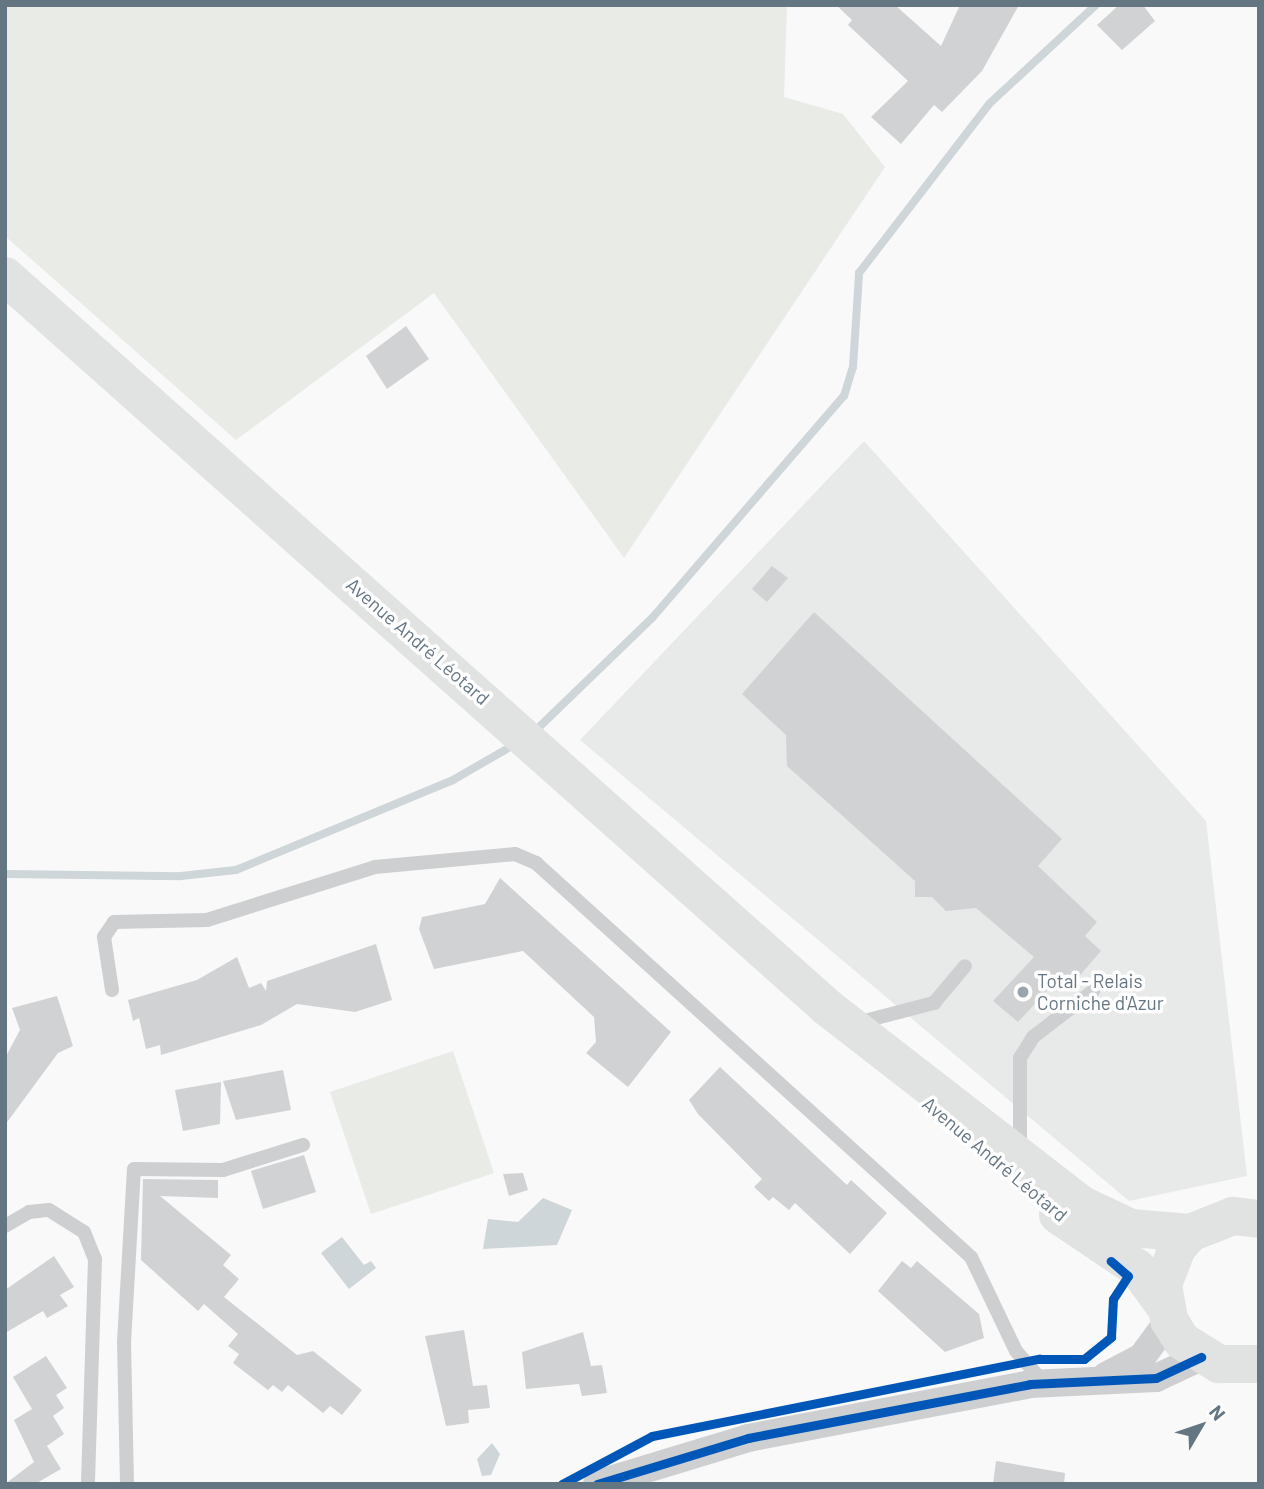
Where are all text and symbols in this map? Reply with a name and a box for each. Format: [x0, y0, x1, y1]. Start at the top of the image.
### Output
street label: Avenue André Léotard [342, 573, 494, 709]
place label: Total - Relais Corniche d'Azur [1037, 970, 1164, 1014]
marker: Total - Relais Corniche d'Azur [1015, 984, 1031, 1000]
street label: Avenue André Léotard [918, 1092, 1072, 1226]
north arrow [1166, 1391, 1236, 1461]
text: N [1205, 1400, 1231, 1425]

